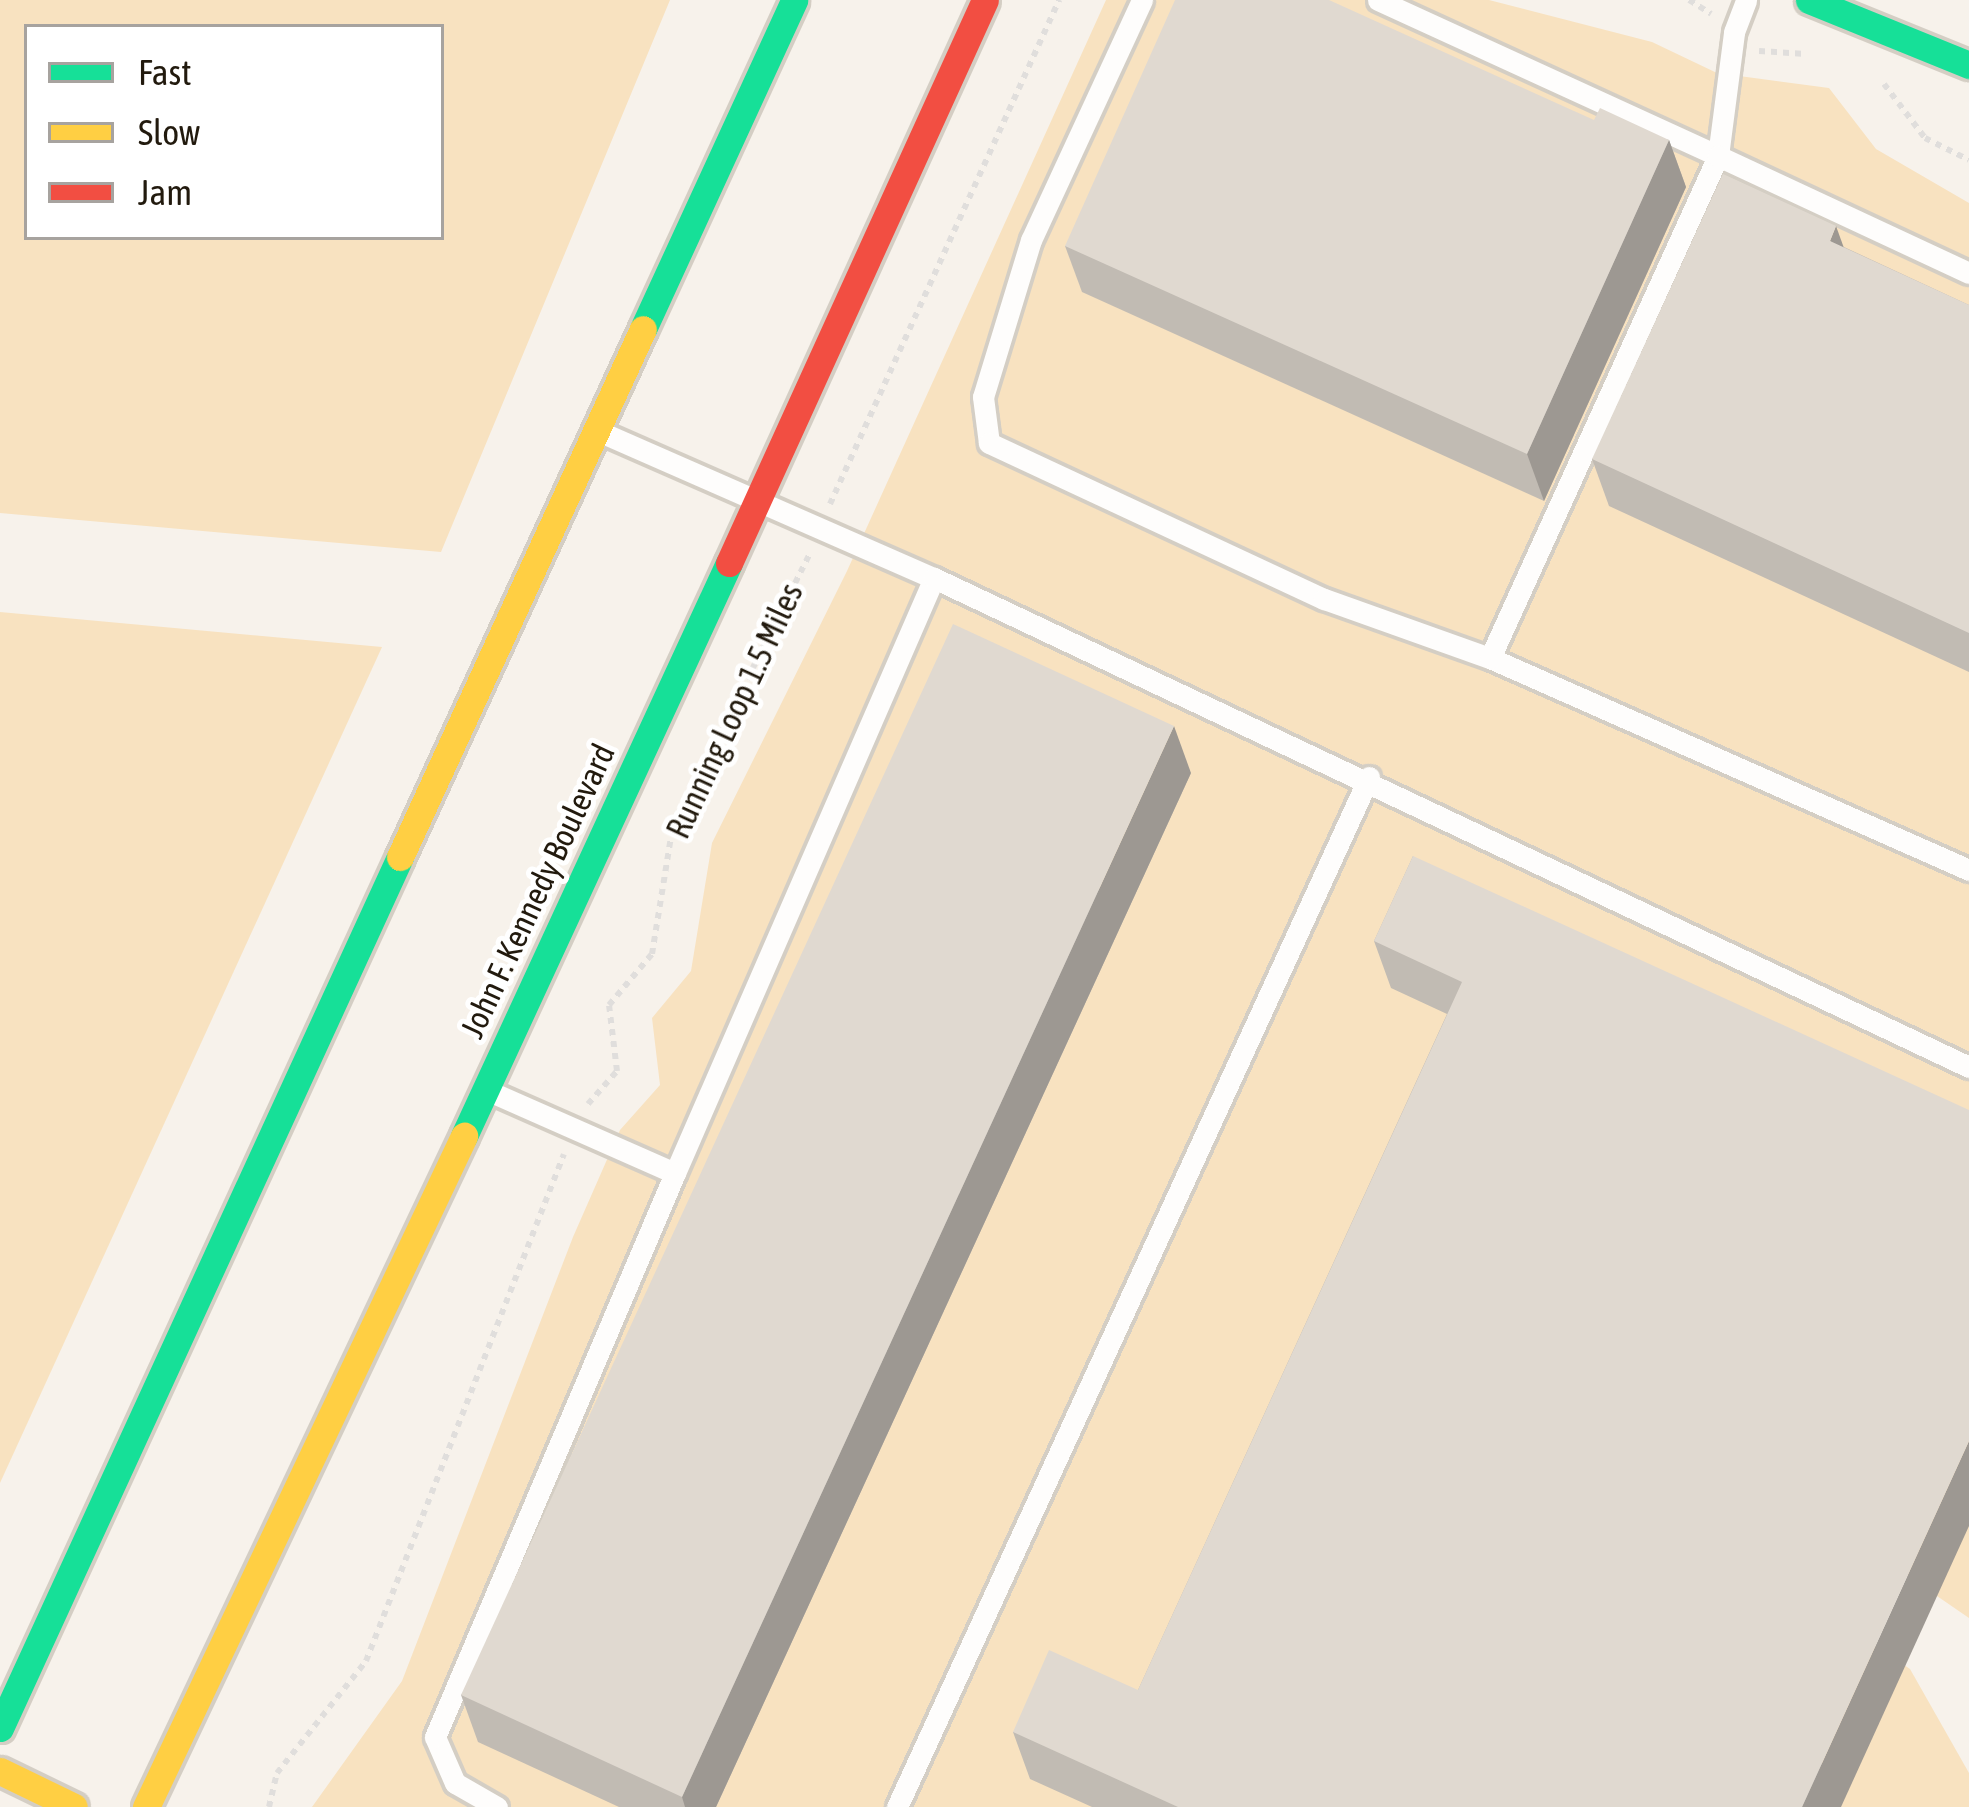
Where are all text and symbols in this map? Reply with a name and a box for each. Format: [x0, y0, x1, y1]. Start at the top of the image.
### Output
legend [24, 24, 444, 240]
text: Fast [138, 51, 192, 93]
text: Slow [138, 111, 200, 153]
text: Jam [138, 171, 192, 213]
street label: Running Loop 1.5 Miles [659, 577, 811, 845]
street label: John F. Kennedy Boulevard [452, 738, 624, 1044]

